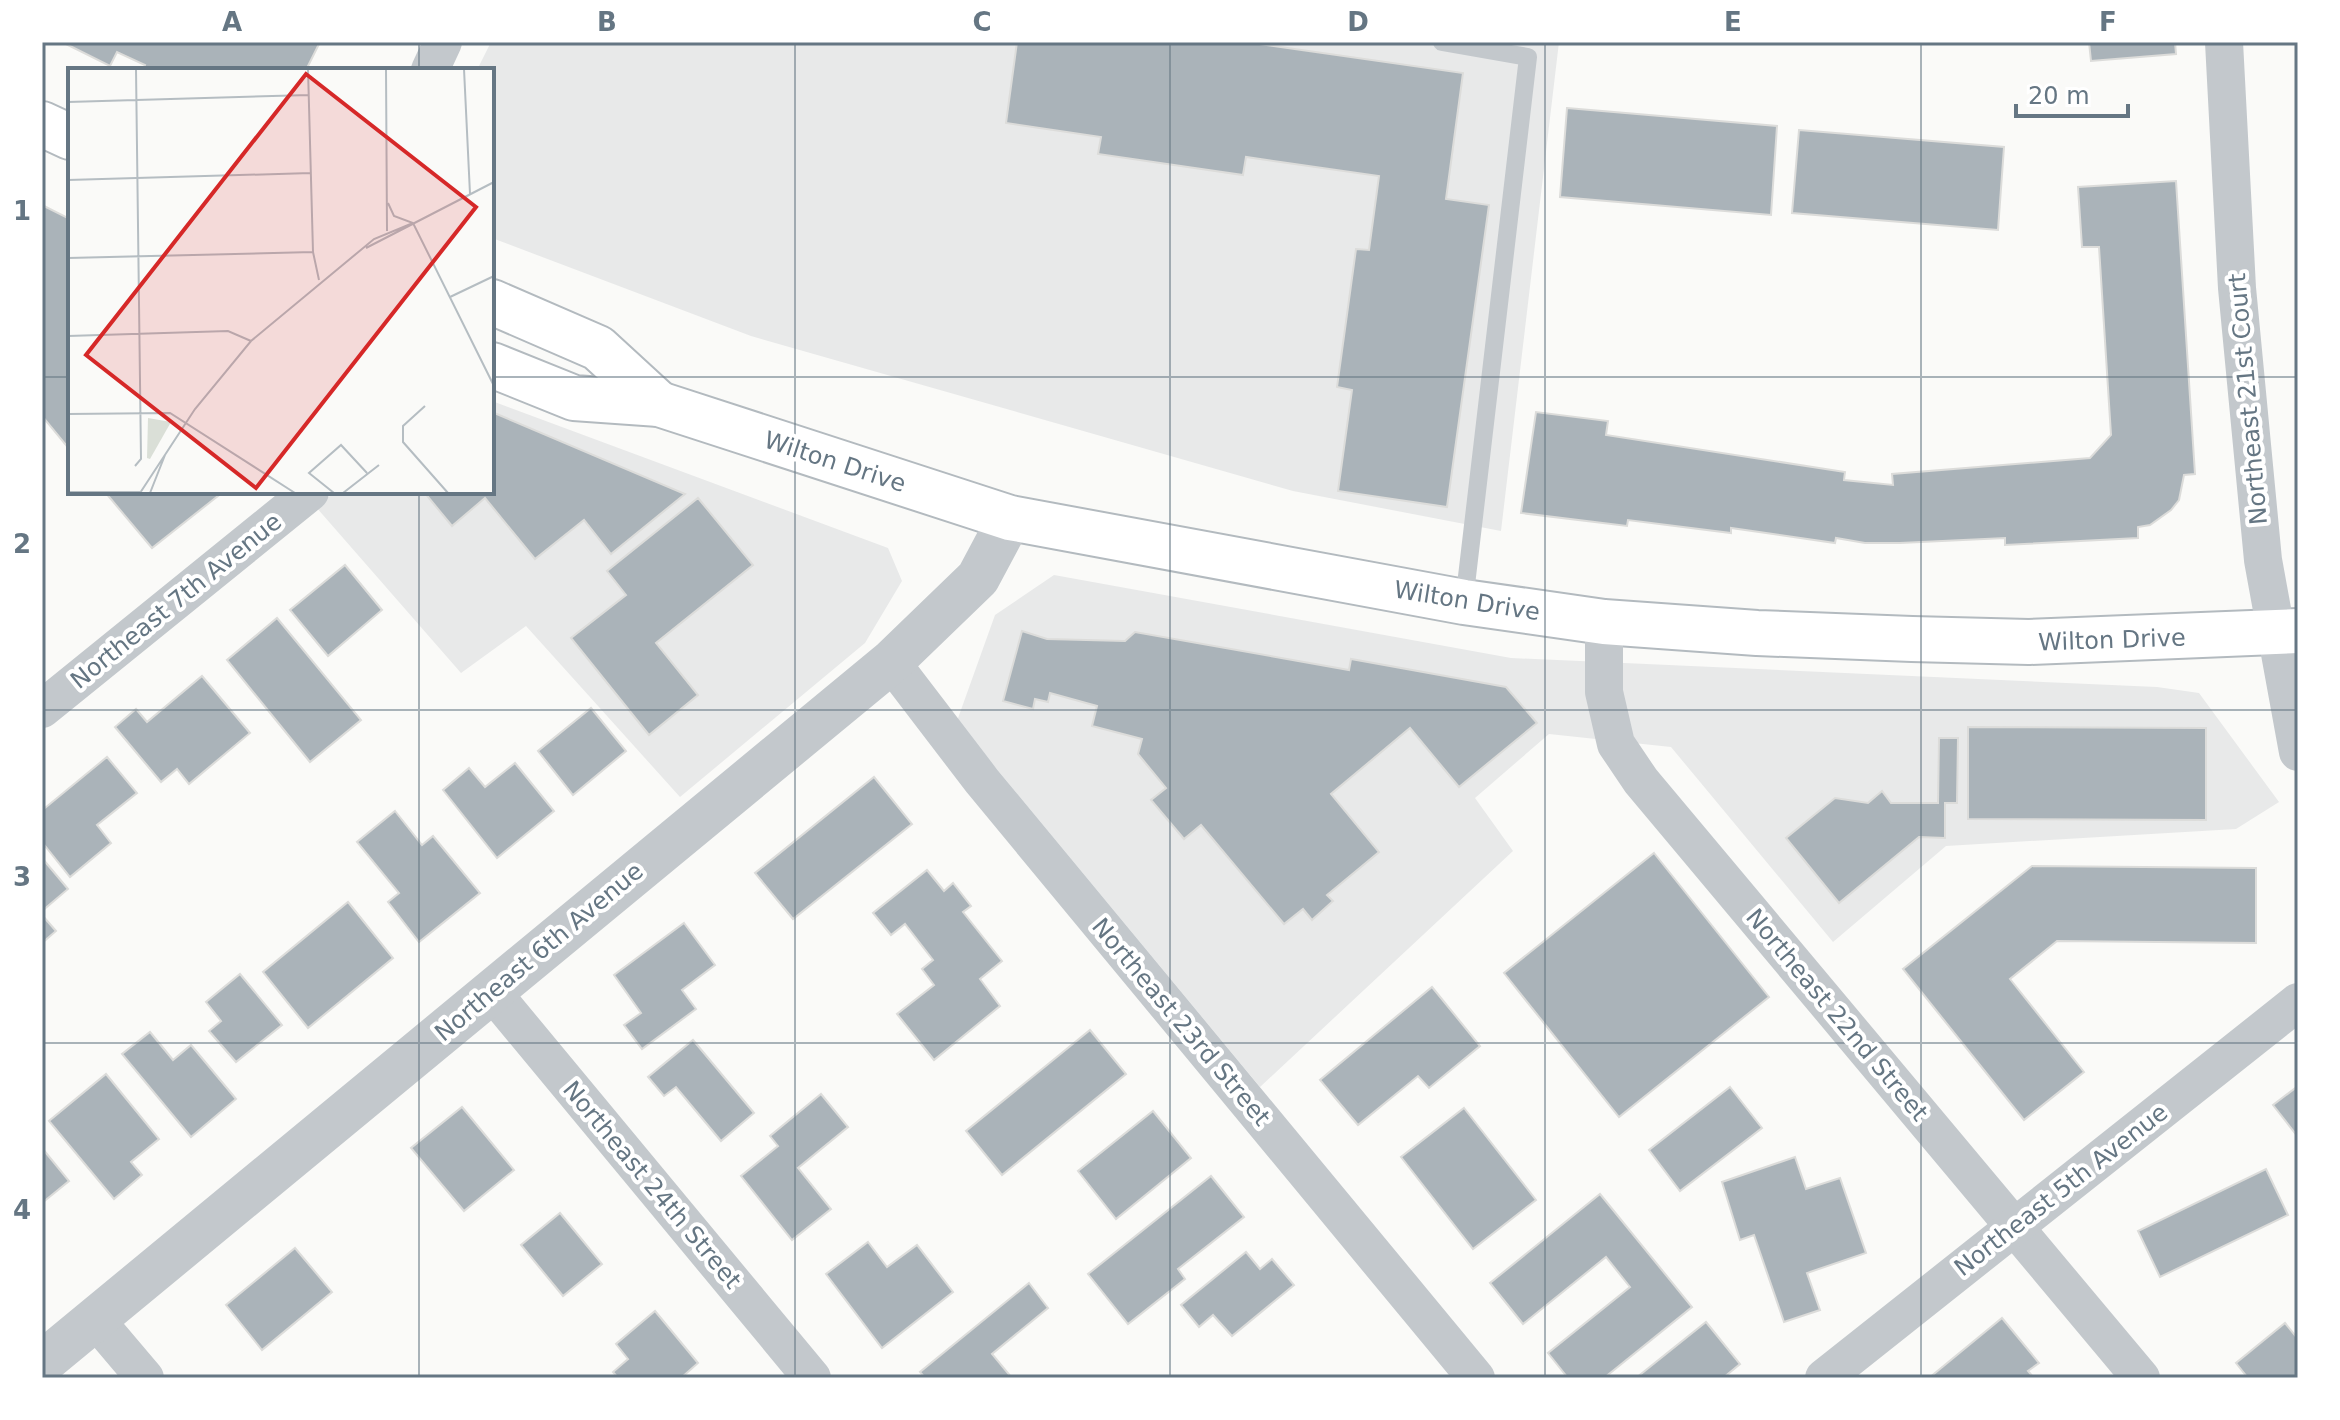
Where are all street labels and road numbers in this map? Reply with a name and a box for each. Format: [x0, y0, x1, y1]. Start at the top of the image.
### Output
street label: Northeast 21st Court [2223, 272, 2273, 526]
street label: Wilton Drive [761, 426, 909, 498]
street label: Northeast 7th Avenue [65, 507, 287, 695]
street label: Wilton Drive [1392, 576, 1542, 626]
street label: Wilton Drive [2038, 623, 2186, 657]
street label: Northeast 6th Avenue [429, 857, 649, 1047]
street label: Northeast 22nd Street [1740, 903, 1934, 1127]
street label: Northeast 23rd Street [1086, 913, 1276, 1131]
street label: Northeast 24th Street [557, 1076, 747, 1294]
street label: Northeast 5th Avenue [1949, 1098, 2173, 1282]

